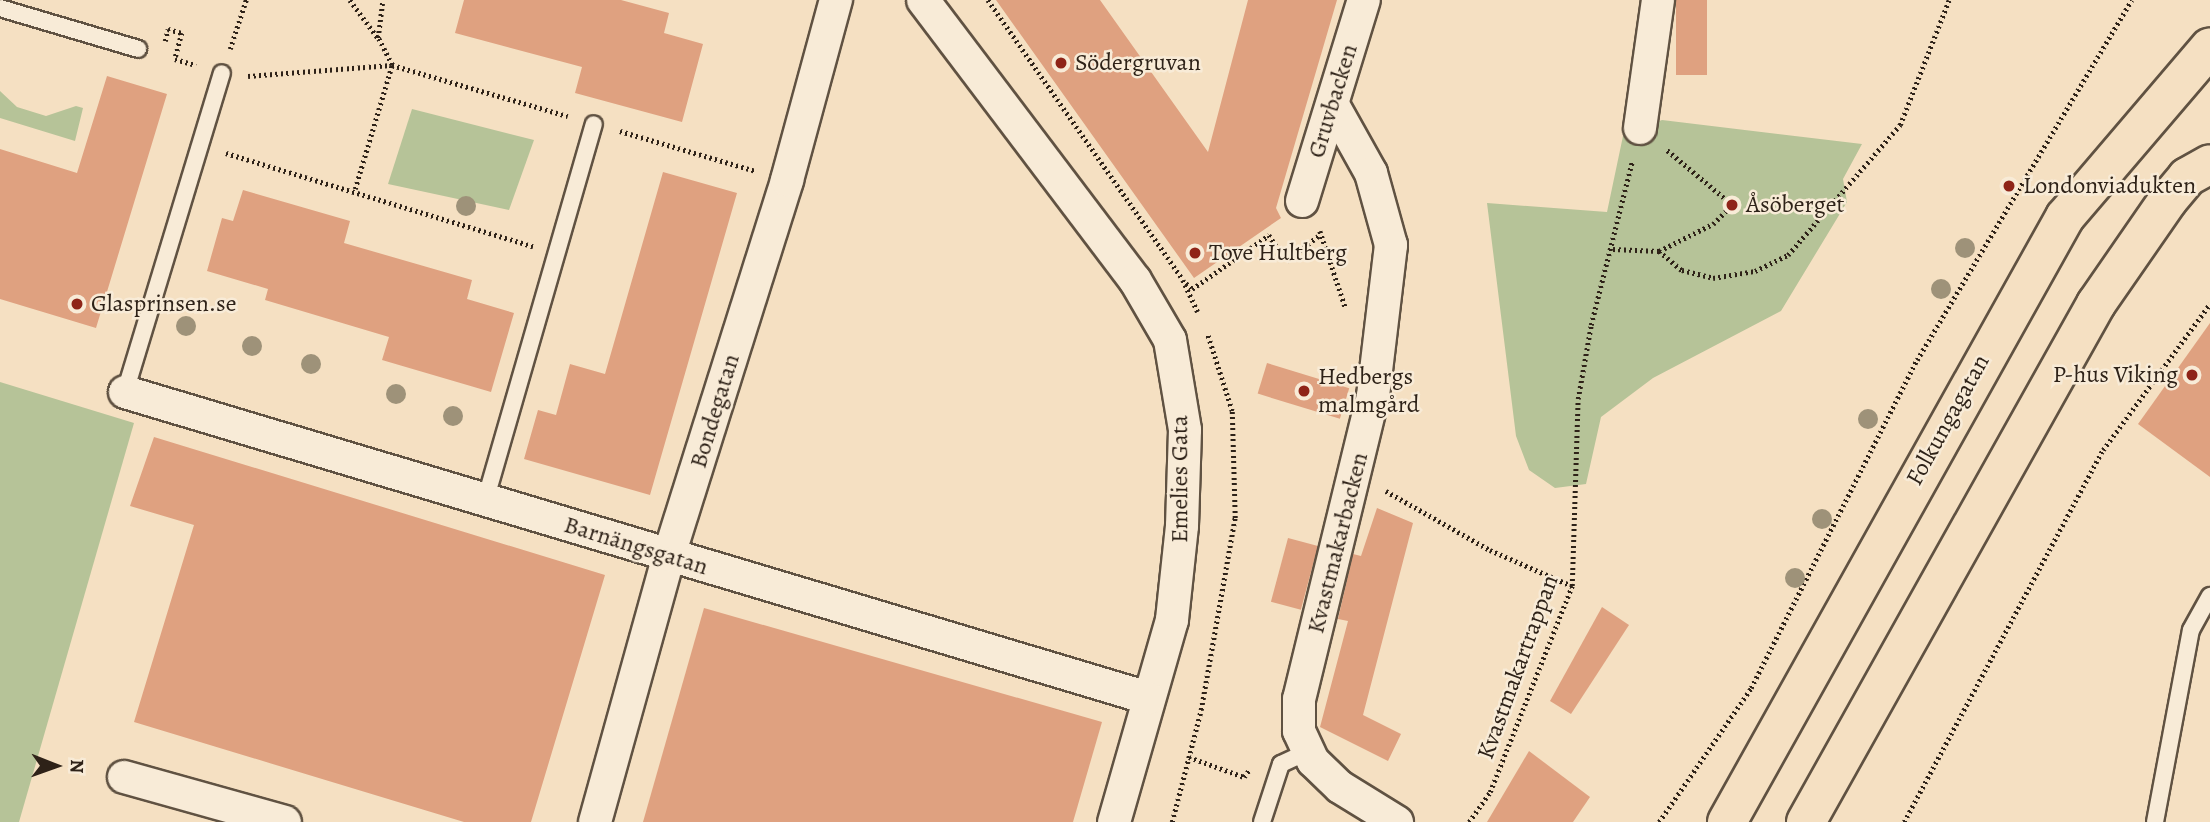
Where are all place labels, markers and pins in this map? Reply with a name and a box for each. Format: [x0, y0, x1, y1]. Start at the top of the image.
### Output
place label: Södergruvan [1075, 49, 1201, 77]
marker: Södergruvan [1053, 55, 1069, 71]
place label: Londonviadukten [2023, 172, 2196, 200]
marker: Londonviadukten [2001, 178, 2017, 194]
place label: Åsöberget [1746, 191, 1844, 219]
marker: Åsöberget [1724, 197, 1740, 213]
place label: Tove Hultberg [1209, 239, 1347, 267]
marker: Tove Hultberg [1187, 245, 1203, 261]
place label: Glasprinsen.se [91, 290, 237, 318]
marker: Glasprinsen.se [69, 296, 85, 312]
place label: P-hus Viking [2053, 361, 2178, 389]
place label: Hedbergs malmgård [1318, 363, 1420, 419]
marker: P-hus Viking [2184, 367, 2200, 383]
marker: Hedbergs malmgård [1296, 383, 1312, 399]

